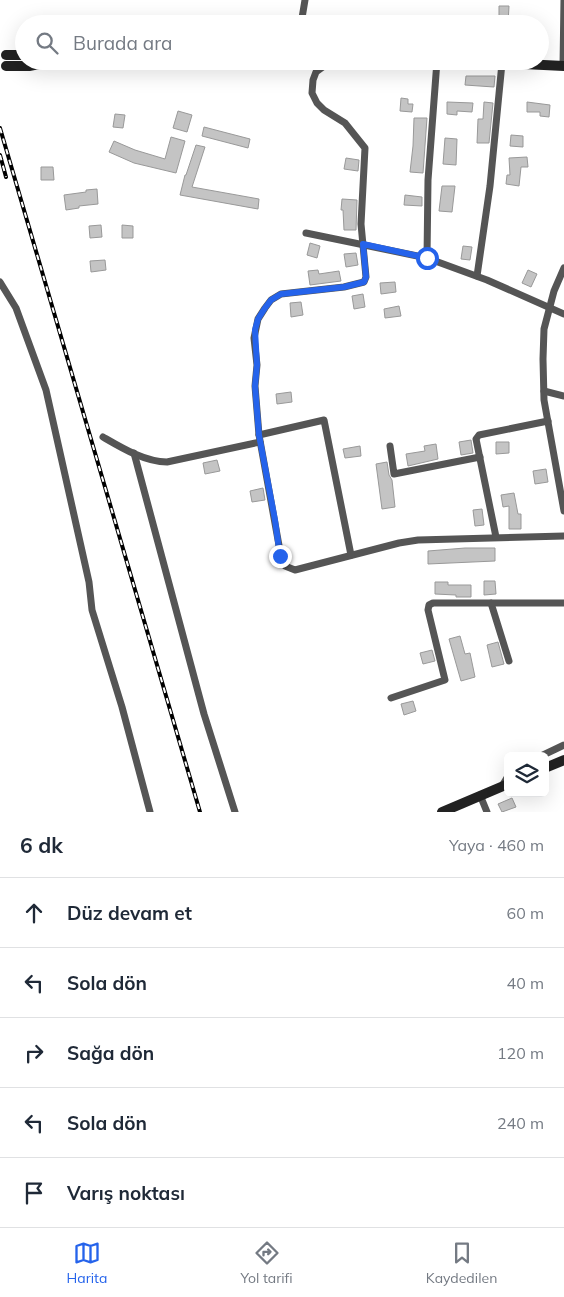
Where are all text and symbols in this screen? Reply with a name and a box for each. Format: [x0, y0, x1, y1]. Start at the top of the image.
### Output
search box [15, 15, 549, 70]
icon: search [33, 29, 61, 57]
text: Burada ara [73, 31, 172, 55]
route start [416, 247, 439, 270]
route end [269, 545, 292, 568]
map controls [504, 752, 549, 797]
button: layers [504, 752, 549, 797]
text: 6 dk [20, 832, 63, 858]
text: Yaya · 460 m [449, 835, 544, 855]
icon: ahead [20, 899, 48, 927]
text: Düz devam et [67, 901, 192, 925]
text: 60 m [507, 903, 544, 923]
icon: left [20, 969, 48, 997]
text: Sola dön [67, 971, 147, 995]
text: 40 m [507, 973, 544, 993]
icon: right [20, 1039, 48, 1067]
text: Sağa dön [67, 1041, 154, 1065]
text: 120 m [497, 1043, 544, 1063]
icon: left [20, 1109, 48, 1137]
text: Sola dön [67, 1111, 147, 1135]
text: 240 m [497, 1113, 544, 1133]
icon: arrive [20, 1179, 48, 1207]
text: Varış noktası [67, 1181, 185, 1205]
tab: Harita [67, 1239, 107, 1287]
tab: Yol tarifi [241, 1239, 293, 1287]
tab: Kaydedilen [426, 1239, 497, 1287]

